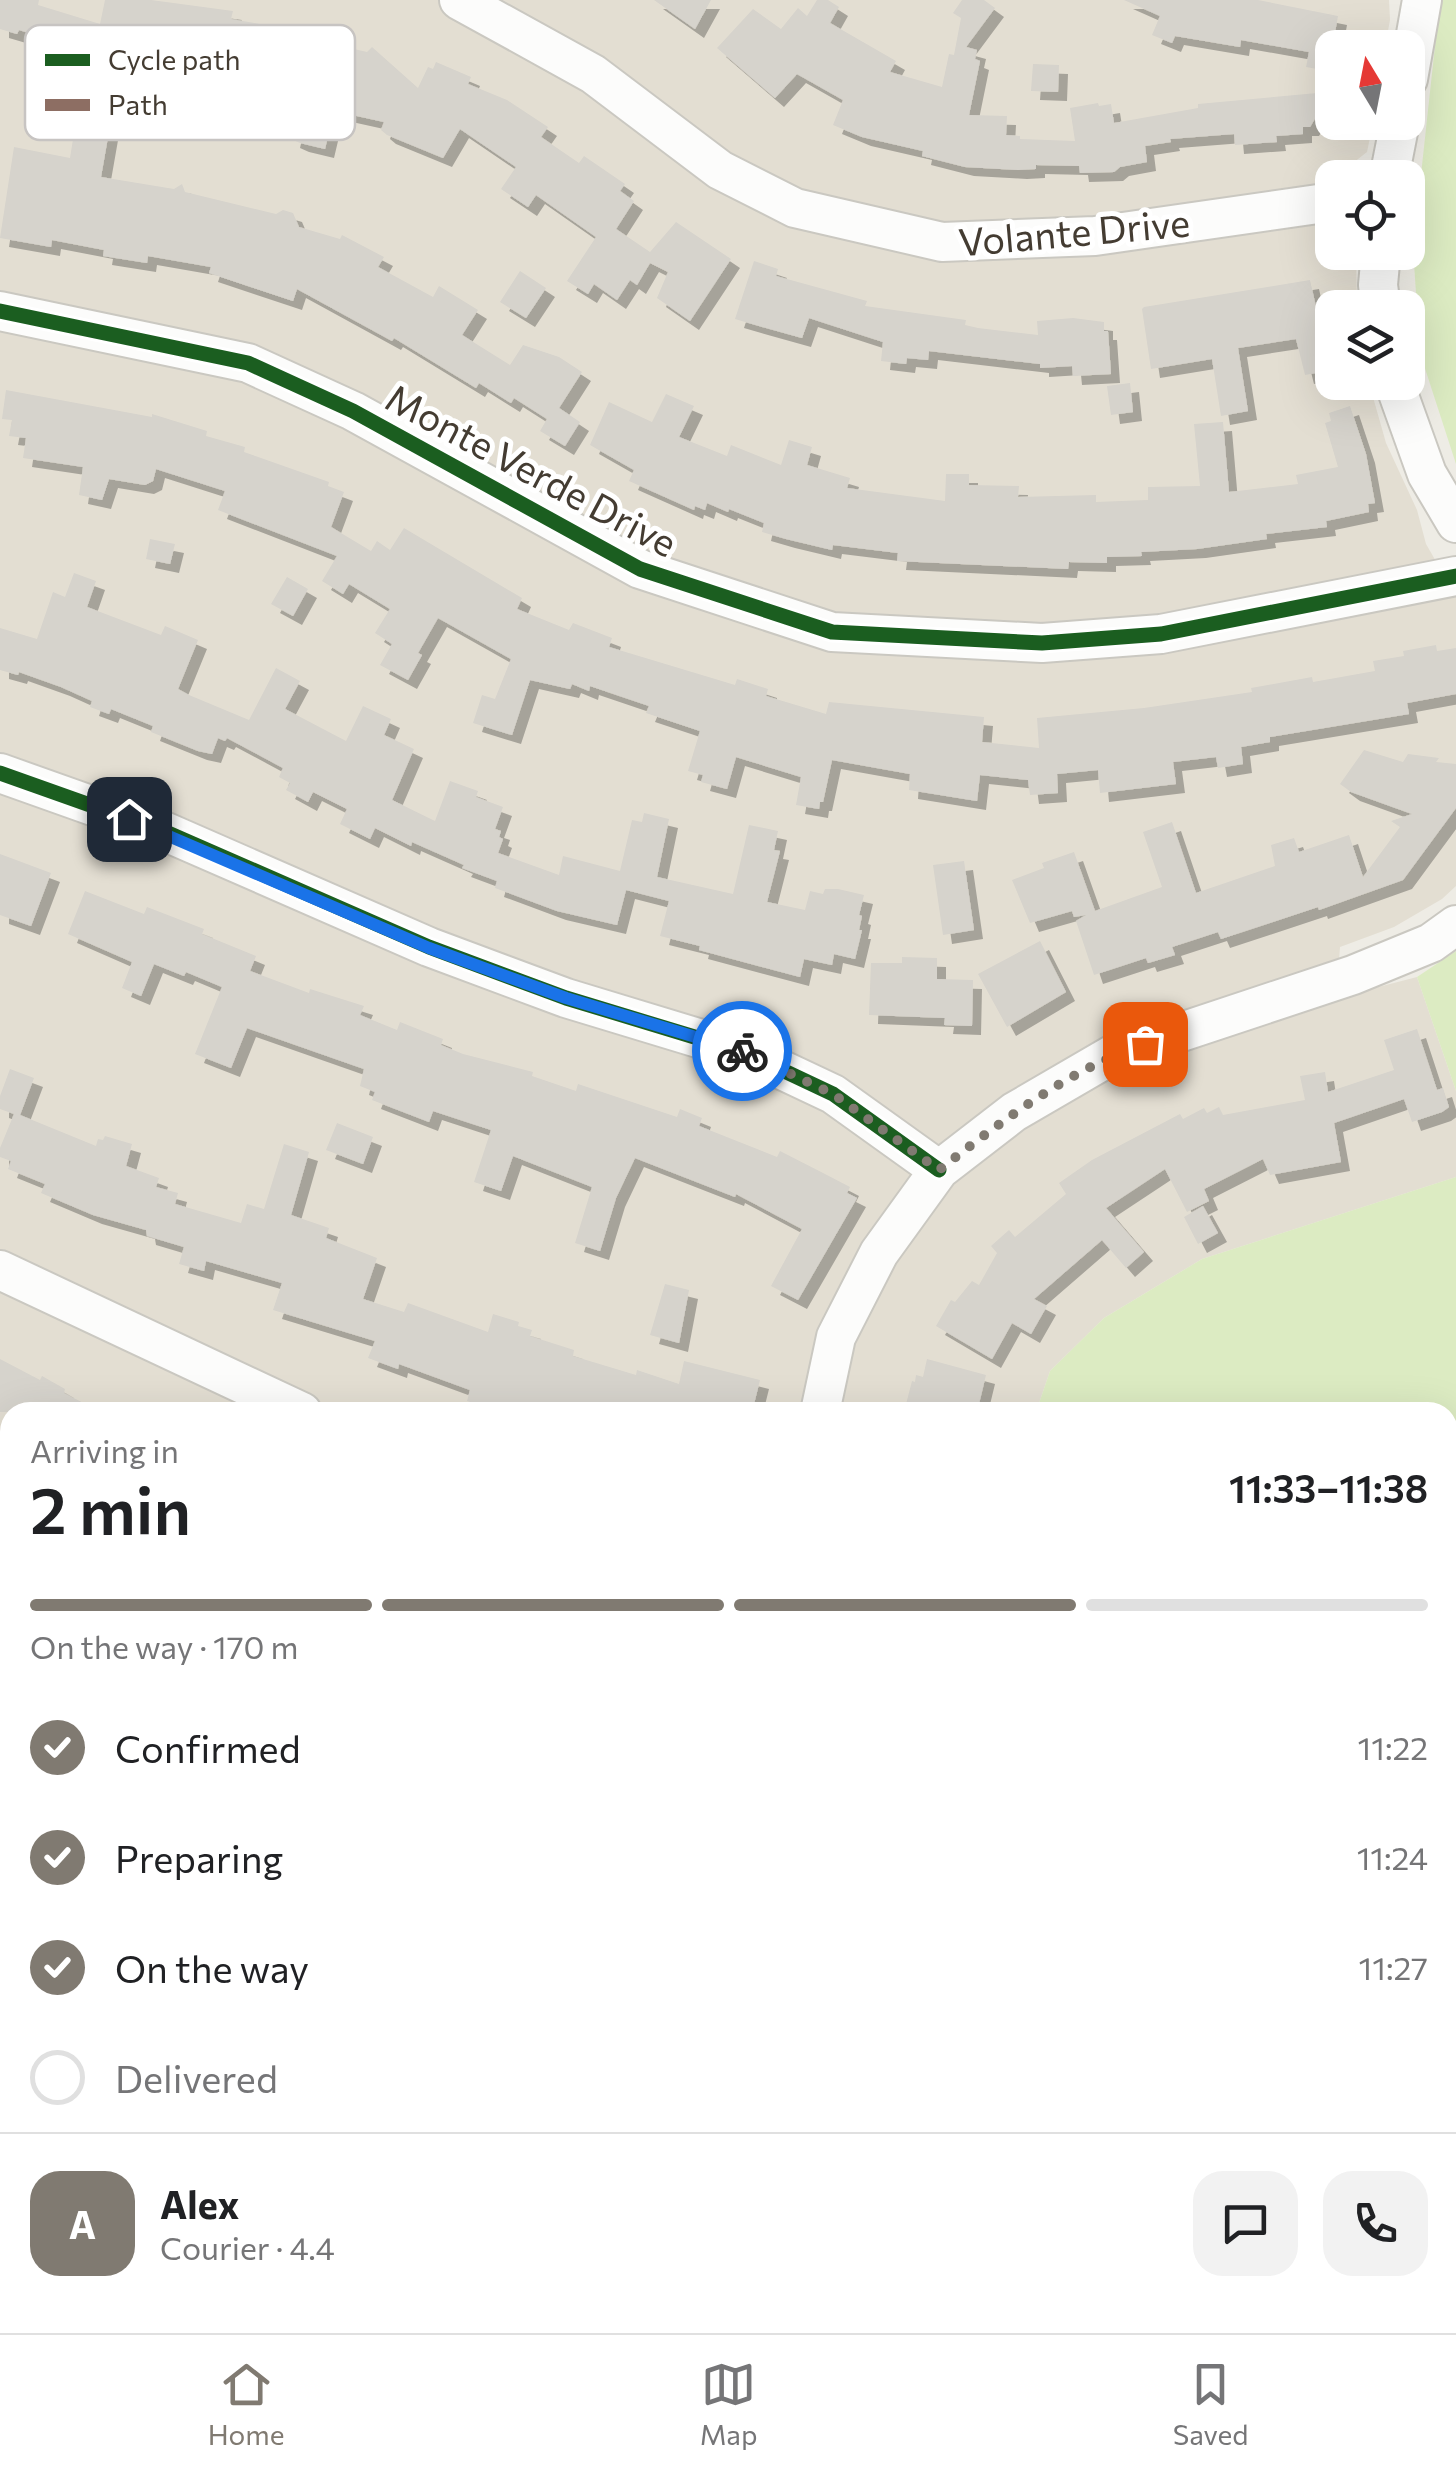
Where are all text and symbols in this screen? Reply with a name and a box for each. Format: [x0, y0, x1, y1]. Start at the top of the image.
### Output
legend [25, 25, 355, 140]
north arrow [1315, 30, 1425, 140]
map controls [1315, 30, 1425, 400]
text: Cycle path [108, 42, 240, 76]
text: Path [108, 87, 168, 121]
button: locate [1315, 160, 1425, 270]
street label: Volante Drive [956, 197, 1192, 265]
button: layers [1315, 290, 1425, 400]
street label: Monte Verde Drive [379, 373, 685, 565]
pin [87, 777, 172, 862]
icon: home [102, 792, 157, 847]
courier [692, 1001, 792, 1101]
pin [1103, 1002, 1188, 1087]
icon: bag [1118, 1017, 1173, 1072]
icon: bike [715, 1024, 770, 1079]
text: Arriving in [30, 1430, 179, 1470]
text: 11:33–11:38 [1229, 1464, 1428, 1511]
text: 2 min [30, 1468, 191, 1547]
text: On the way · 170 m [30, 1626, 299, 1666]
icon: check [30, 1720, 85, 1775]
text: Confirmed [115, 1724, 301, 1771]
text: 11:22 [1358, 1727, 1428, 1767]
icon: check [30, 1830, 85, 1885]
text: Preparing [115, 1834, 283, 1881]
text: 11:24 [1357, 1837, 1428, 1877]
icon: check [30, 1940, 85, 1995]
text: On the way [115, 1944, 309, 1991]
text: 11:27 [1359, 1947, 1428, 1987]
text: Delivered [115, 2054, 278, 2101]
button: chat [1193, 2171, 1298, 2276]
button: phone [1323, 2171, 1428, 2276]
text: Alex [160, 2180, 239, 2227]
text: A [69, 2200, 96, 2247]
text: Courier · 4.4 [160, 2227, 335, 2267]
tab: Home [208, 2357, 285, 2451]
tab: Map [700, 2357, 758, 2451]
tab: Saved [1173, 2357, 1248, 2451]

